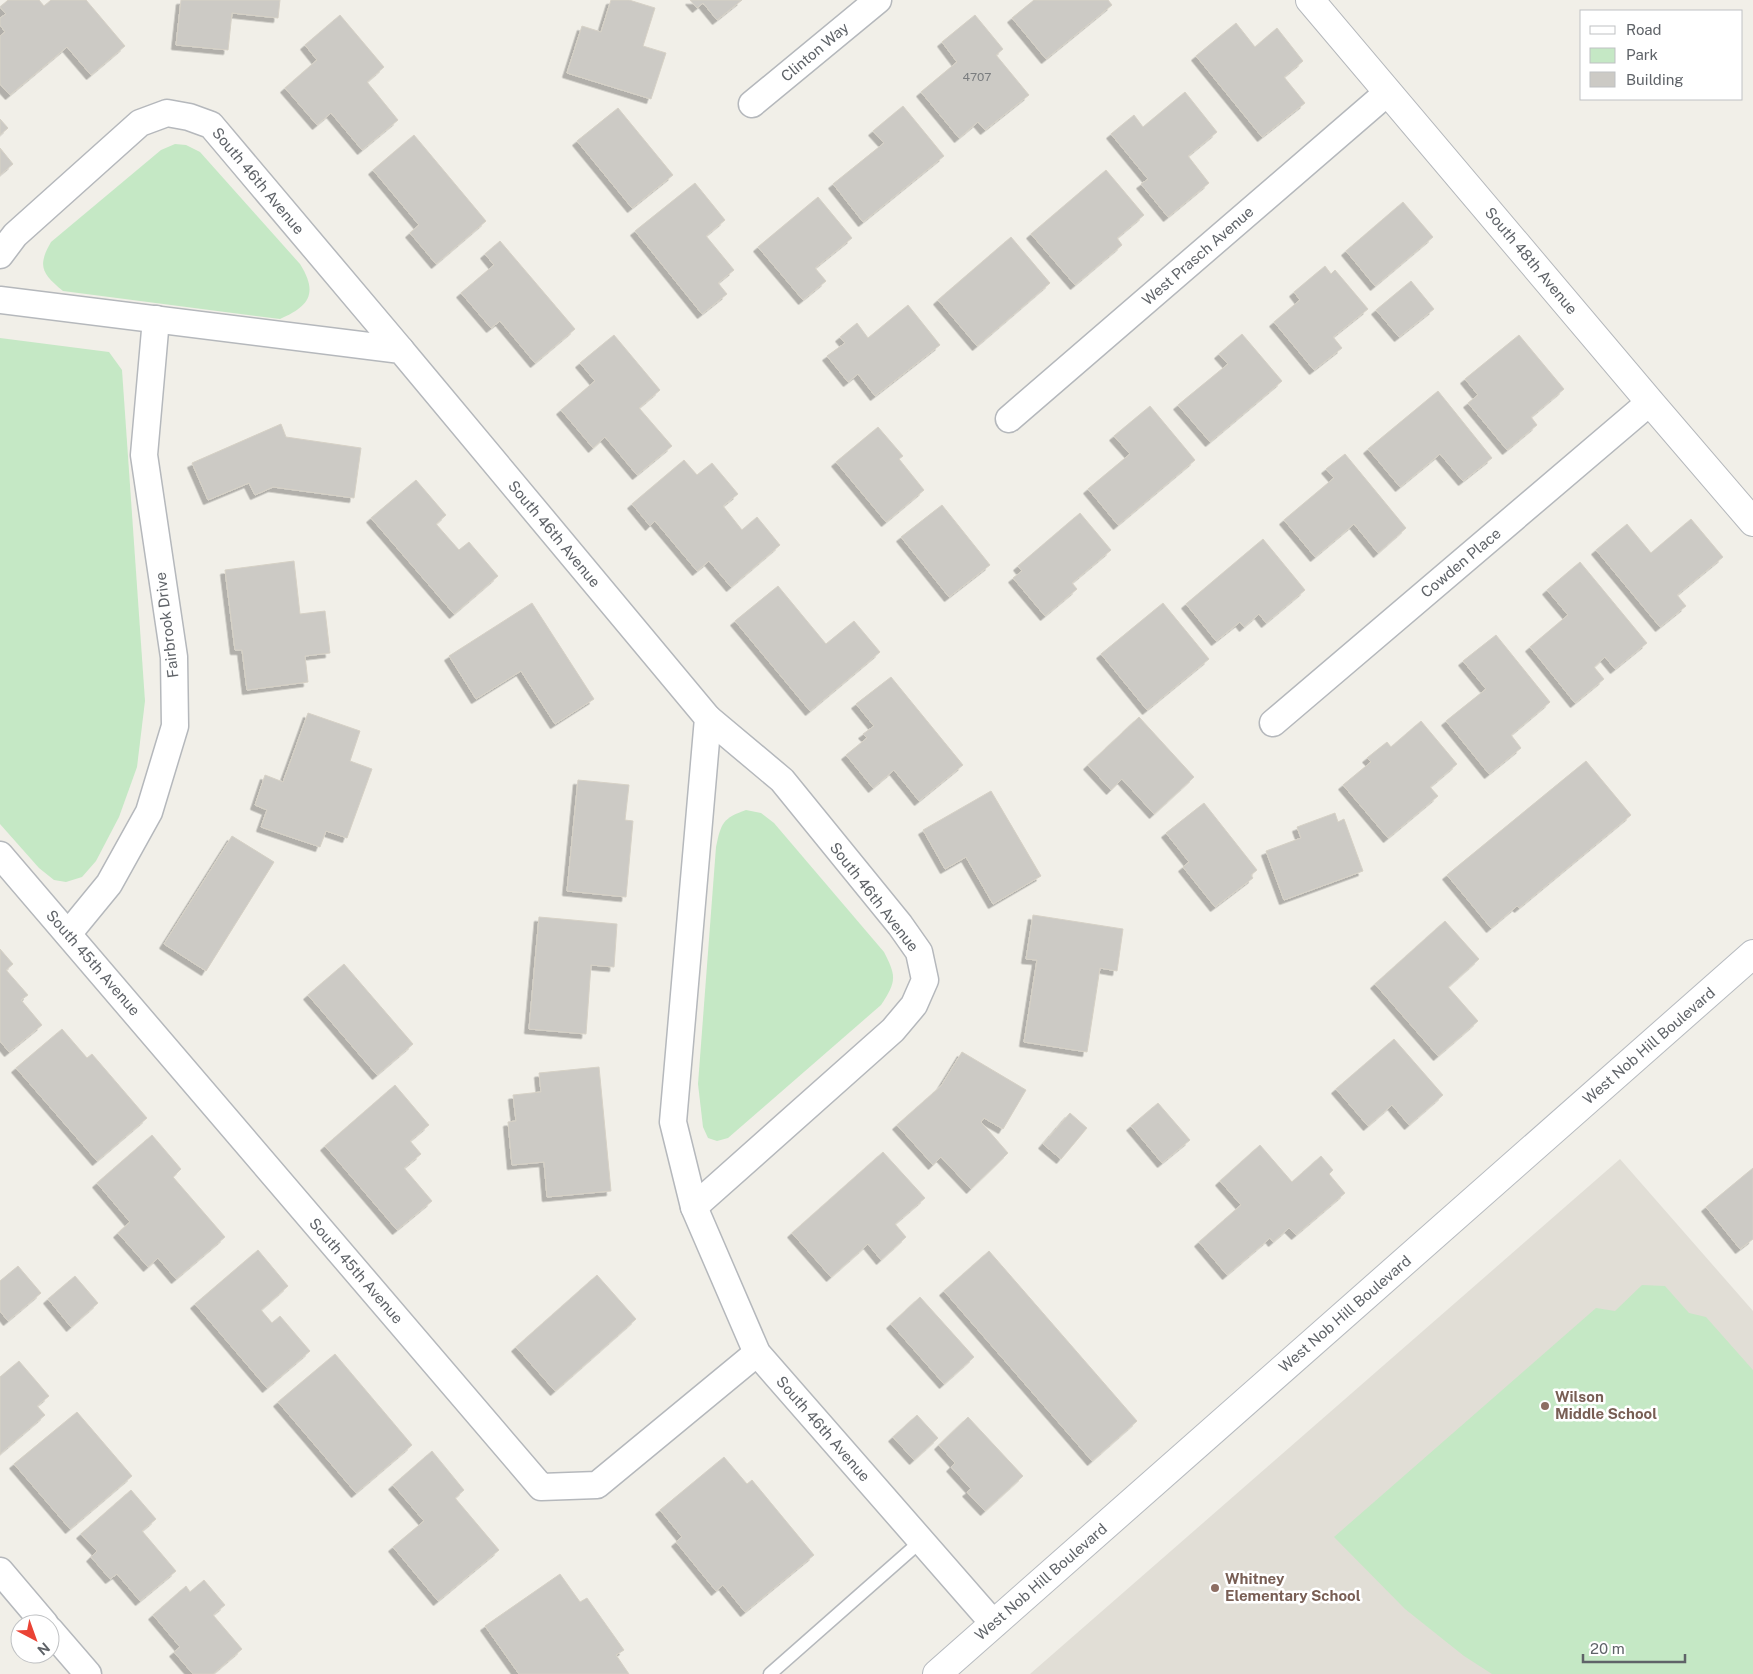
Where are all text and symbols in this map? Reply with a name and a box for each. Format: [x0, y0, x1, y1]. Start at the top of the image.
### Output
legend [1580, 10, 1743, 100]
street label: Clinton Way [778, 19, 852, 85]
text: Road [1626, 21, 1662, 38]
text: Park [1626, 46, 1658, 63]
house number: 4707 [963, 70, 991, 84]
text: Building [1626, 71, 1684, 88]
street label: South 46th Avenue [209, 124, 308, 237]
street label: West Prasch Avenue [1139, 203, 1257, 309]
street label: South 48th Avenue [1482, 204, 1581, 318]
street label: South 46th Avenue [505, 477, 604, 590]
street label: Cowden Place [1417, 524, 1504, 601]
street label: Fairbrook Drive [152, 571, 181, 679]
street label: South 46th Avenue [827, 839, 922, 955]
street label: South 45th Avenue [43, 907, 144, 1019]
street label: West Nob Hill Boulevard [1579, 984, 1718, 1108]
street label: South 45th Avenue [306, 1215, 407, 1327]
street label: West Nob Hill Boulevard [1275, 1252, 1414, 1376]
street label: South 46th Avenue [773, 1373, 874, 1485]
place label: Wilson Middle School [1555, 1388, 1657, 1422]
marker: Wilson Middle School [1539, 1400, 1551, 1412]
street label: West Nob Hill Boulevard [971, 1520, 1110, 1644]
place label: Whitney Elementary School [1225, 1570, 1361, 1604]
marker: Whitney Elementary School [1209, 1582, 1221, 1594]
north arrow [10, 1614, 60, 1664]
scale bar [1583, 1632, 1686, 1664]
text: N [34, 1639, 53, 1658]
text: 20 m [1590, 1640, 1625, 1657]

